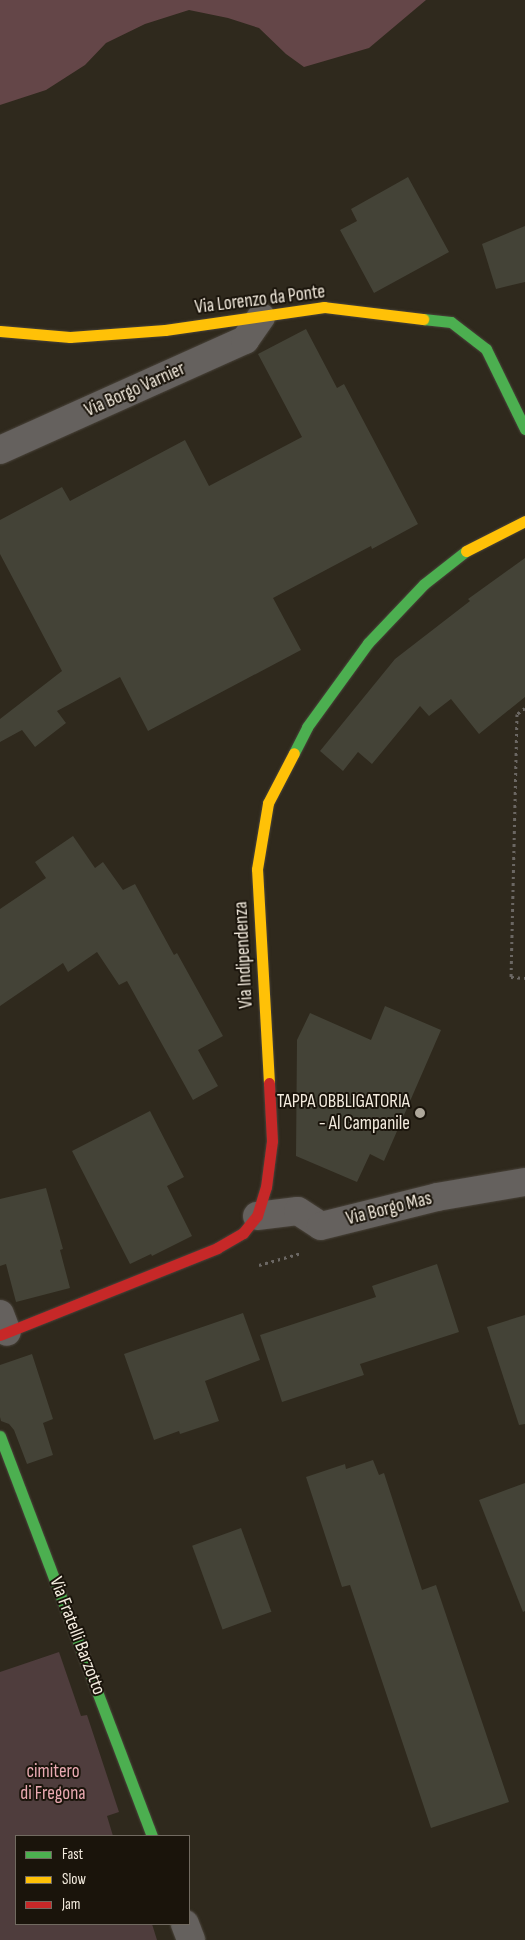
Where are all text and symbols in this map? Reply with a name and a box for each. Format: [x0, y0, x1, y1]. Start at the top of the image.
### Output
street label: Via Lorenzo da Ponte [193, 281, 327, 319]
street label: Via Borgo Varnier [81, 358, 189, 422]
street label: Via Indipendenza [230, 901, 258, 1009]
place label: TAPPA OBBLIGATORIA - Al Campanile [277, 1091, 410, 1135]
marker: TAPPA OBBLIGATORIA - Al Campanile [414, 1107, 426, 1119]
street label: Via Borgo Mas [344, 1187, 434, 1231]
street label: Via Fratelli Barzotto [44, 1574, 110, 1698]
park label: cimitero di Fregona [20, 1761, 86, 1805]
legend [15, 1835, 190, 1925]
text: Fast [62, 1845, 83, 1864]
text: Slow [62, 1870, 86, 1889]
text: Jam [62, 1895, 80, 1914]

